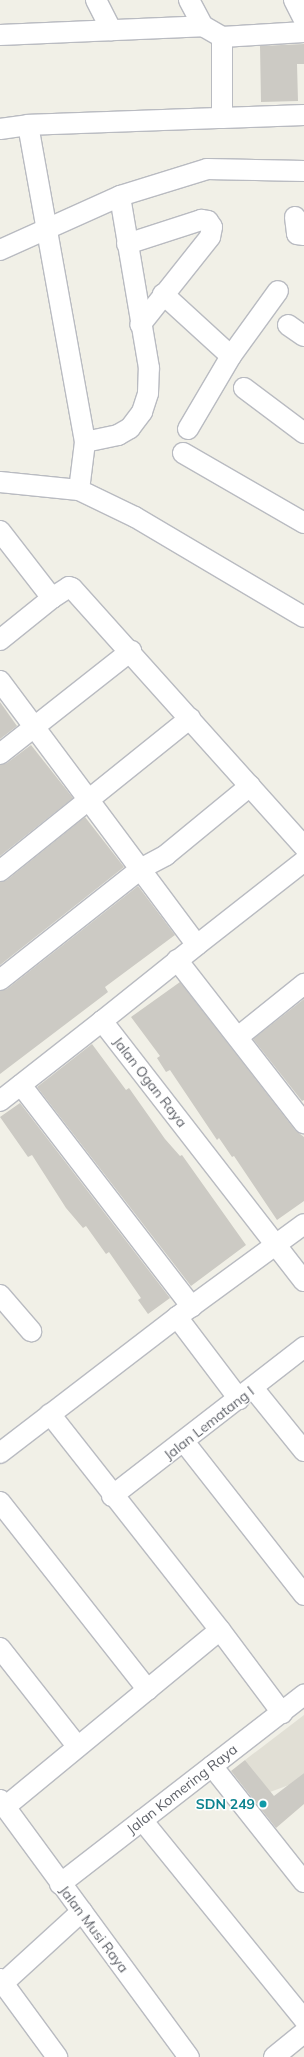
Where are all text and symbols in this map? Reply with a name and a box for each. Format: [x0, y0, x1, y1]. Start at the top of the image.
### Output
street label: Jalan Ogan Raya [110, 1034, 190, 1130]
street label: Jalan Lematang I [161, 1383, 257, 1463]
street label: Jalan Komering Raya [123, 1741, 241, 1837]
place label: SDN 249 [196, 1796, 255, 1812]
marker: SDN 249 [258, 1799, 268, 1809]
street label: Jalan Musi Raya [56, 1882, 132, 1976]

